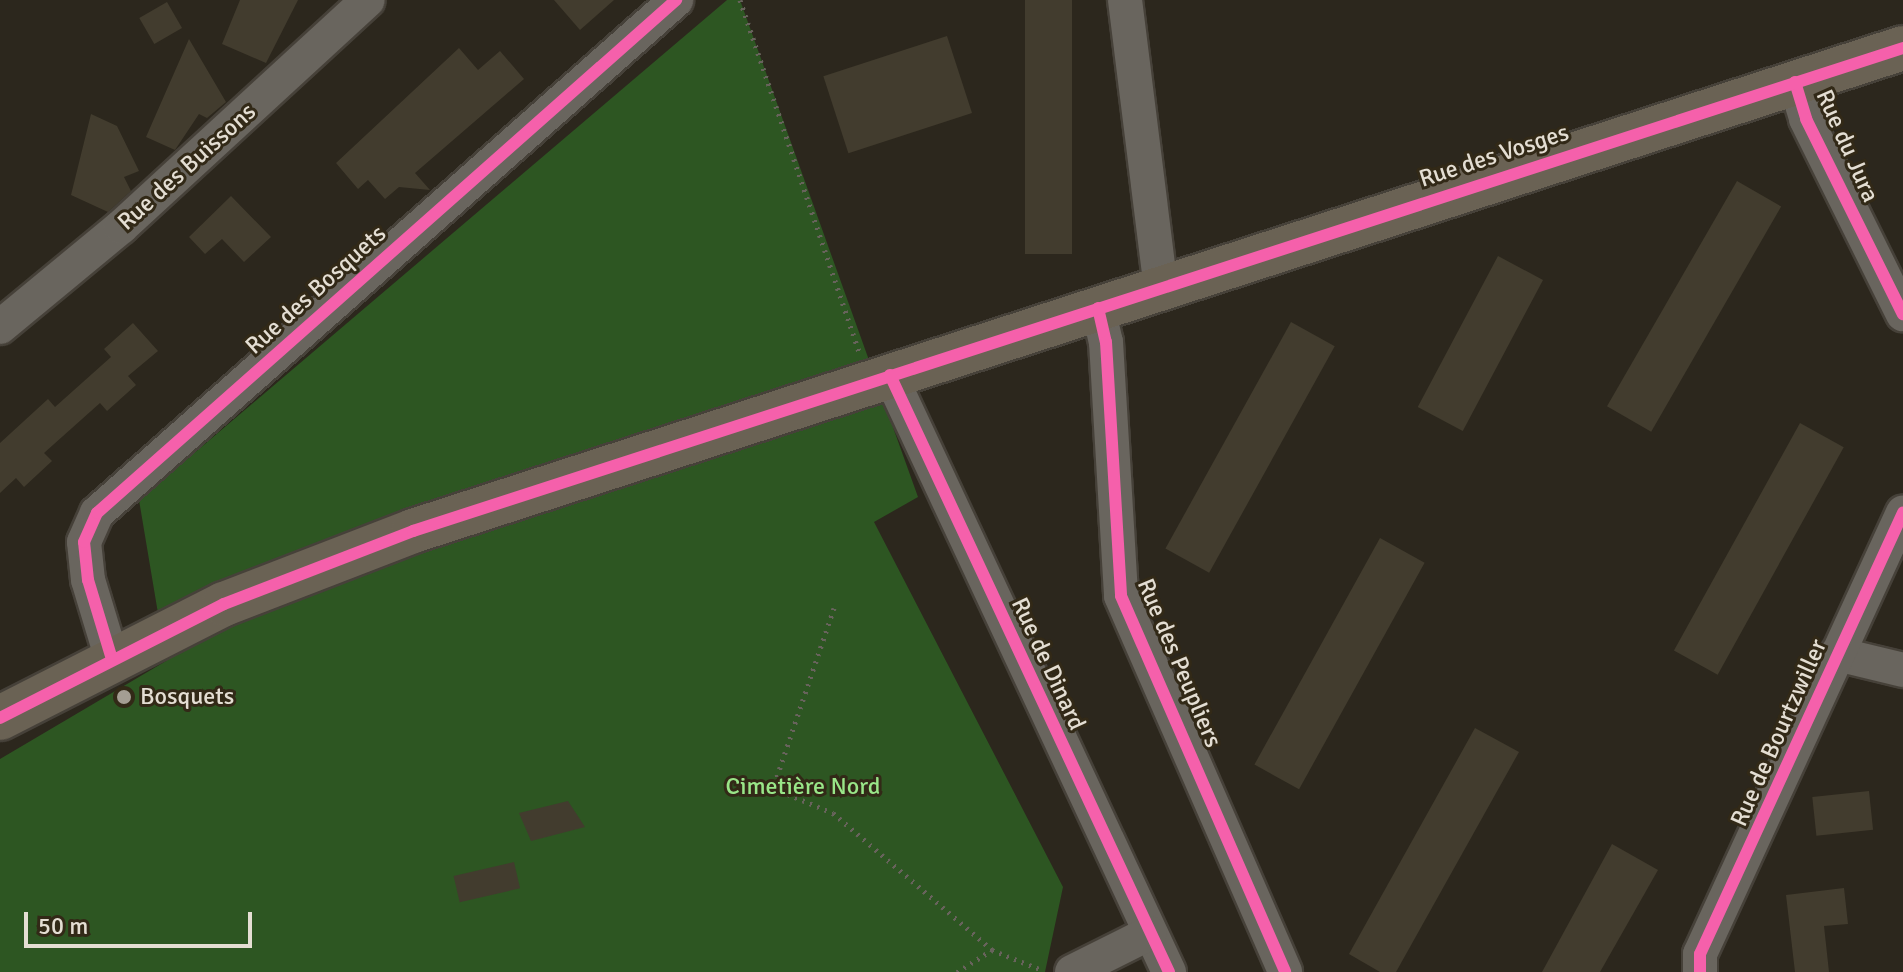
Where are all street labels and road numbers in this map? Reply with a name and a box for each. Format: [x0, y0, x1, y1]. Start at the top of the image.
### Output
street label: Rue du Jura [1809, 85, 1885, 207]
street label: Rue des Buissons [112, 97, 262, 237]
street label: Rue des Vosges [1416, 118, 1572, 194]
street label: Rue des Bosquets [240, 219, 392, 361]
street label: Rue des Peupliers [1131, 574, 1227, 752]
street label: Rue de Dinard [1005, 593, 1091, 735]
street label: Rue de Bourtzwiller [1725, 635, 1833, 831]

